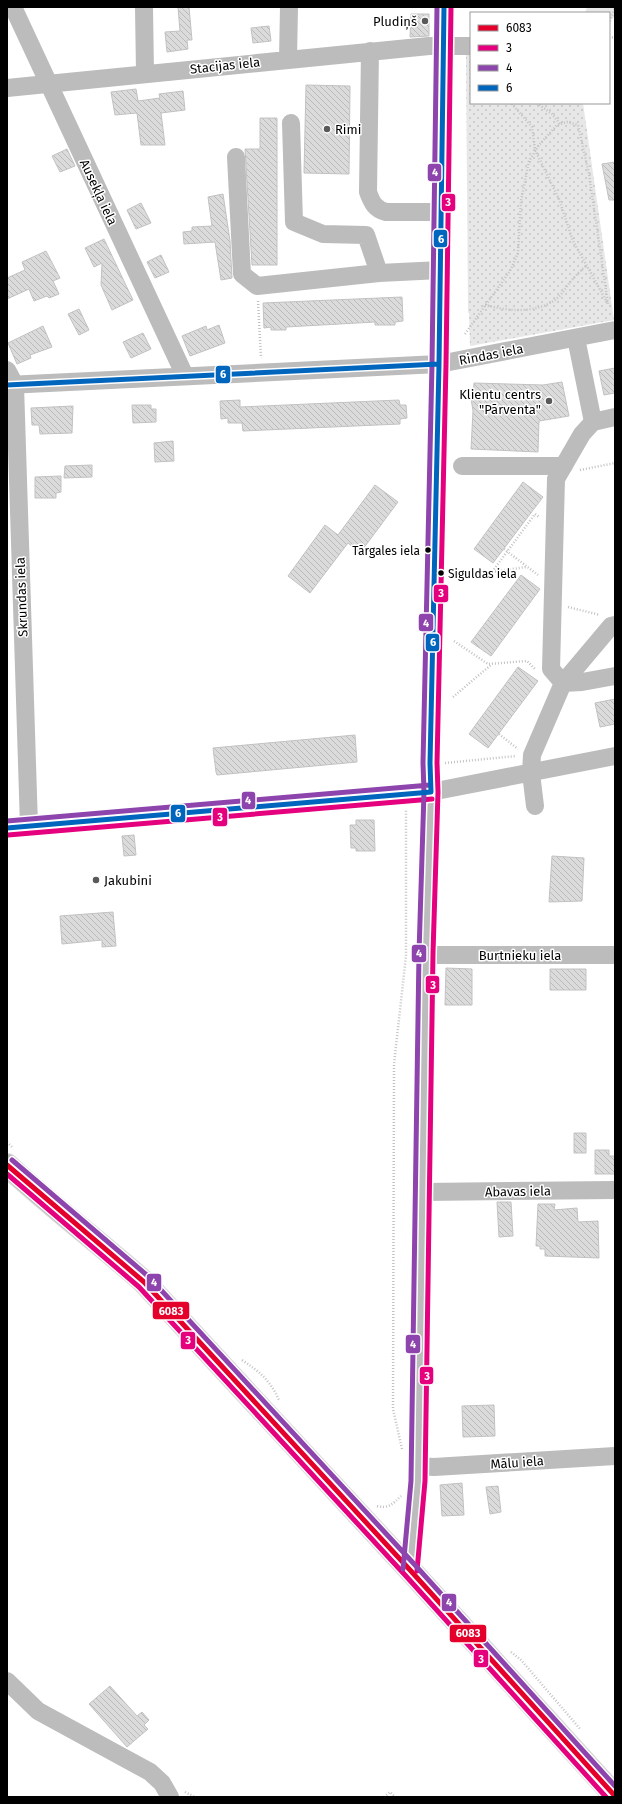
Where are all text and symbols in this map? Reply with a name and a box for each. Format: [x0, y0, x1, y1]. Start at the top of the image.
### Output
legend [470, 12, 610, 104]
place label: Pludiņš [373, 14, 417, 30]
marker: Pludiņš [420, 16, 430, 26]
text: 6083 [506, 21, 532, 35]
text: 3 [506, 41, 512, 55]
street label: Stacijas iela [189, 54, 261, 77]
text: 4 [506, 61, 513, 75]
text: 6 [506, 81, 512, 95]
place label: Rimi [335, 122, 361, 137]
marker: Rimi [322, 124, 332, 134]
street label: Ausekļa iela [76, 157, 120, 228]
line badge: 4 [427, 163, 442, 182]
text: 4 [432, 166, 438, 179]
line badge: 3 [441, 193, 456, 212]
text: 3 [444, 196, 451, 209]
line badge: 6 [433, 229, 448, 248]
text: 6 [438, 233, 444, 246]
street label: Rindas iela [458, 341, 524, 368]
line badge: 6 [215, 365, 231, 384]
text: 6 [220, 368, 226, 381]
place label: Klientu centrs "Pārventa" [459, 387, 541, 417]
marker: Klientu centrs "Pārventa" [544, 396, 554, 406]
place label: Tārgales iela [352, 544, 420, 558]
marker: Tārgales iela [423, 545, 433, 555]
street label: Skrundas iela [13, 557, 30, 637]
place label: Siguldas iela [448, 567, 517, 581]
marker: Siguldas iela [436, 568, 446, 578]
line badge: 3 [433, 584, 449, 603]
text: 3 [437, 587, 444, 600]
line badge: 4 [418, 613, 434, 632]
text: 4 [423, 617, 429, 630]
line badge: 6 [425, 633, 440, 652]
text: 6 [430, 636, 436, 649]
line badge: 4 [241, 791, 256, 810]
text: 4 [245, 794, 251, 807]
line badge: 6 [170, 804, 186, 823]
text: 6 [175, 807, 181, 820]
line badge: 3 [212, 807, 228, 827]
text: 3 [216, 811, 223, 824]
place label: Jakubini [104, 873, 152, 888]
marker: Jakubini [91, 875, 101, 885]
line badge: 4 [411, 944, 427, 963]
text: 4 [416, 947, 422, 960]
street label: Burtnieku iela [479, 948, 561, 963]
line badge: 3 [425, 975, 440, 994]
text: 3 [429, 979, 436, 992]
street label: Abavas iela [485, 1183, 551, 1200]
line badge: 4 [146, 1273, 162, 1292]
text: 4 [151, 1276, 157, 1289]
line badge: 6083 [152, 1301, 190, 1320]
text: 6083 [159, 1305, 184, 1318]
line badge: 3 [180, 1331, 196, 1350]
text: 3 [184, 1334, 191, 1347]
line badge: 4 [405, 1334, 421, 1354]
text: 4 [410, 1338, 416, 1351]
line badge: 3 [419, 1366, 434, 1385]
text: 3 [423, 1370, 430, 1383]
street label: Mālu iela [490, 1453, 544, 1472]
line badge: 4 [441, 1593, 457, 1612]
text: 4 [446, 1596, 452, 1609]
line badge: 6083 [449, 1624, 487, 1643]
text: 6083 [456, 1627, 481, 1640]
line badge: 3 [473, 1649, 489, 1668]
text: 3 [477, 1653, 484, 1666]

